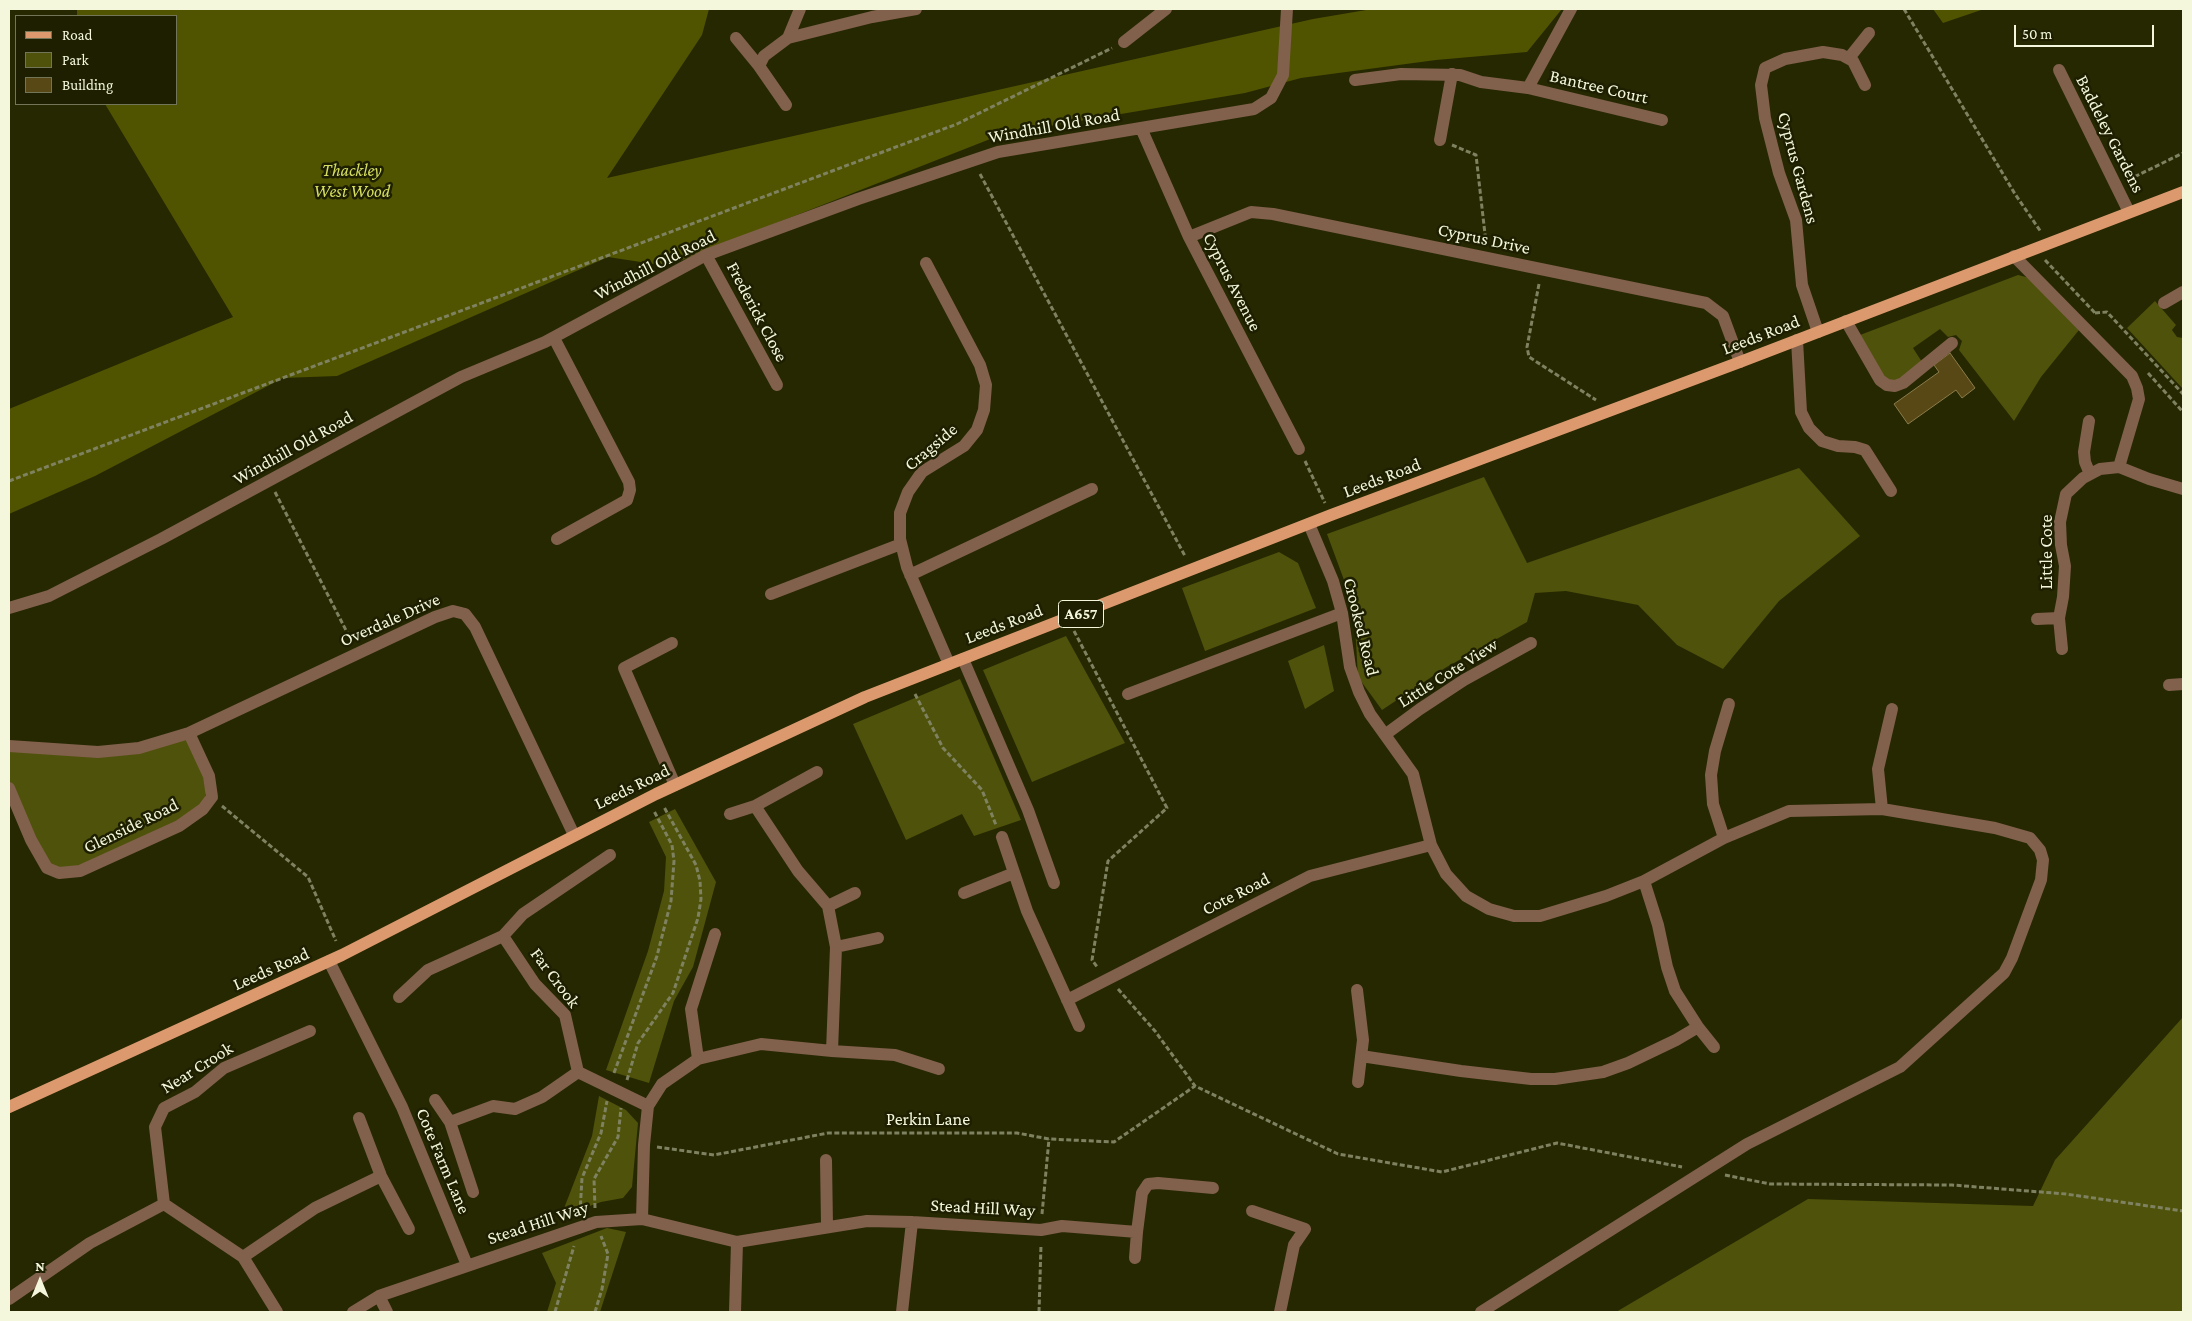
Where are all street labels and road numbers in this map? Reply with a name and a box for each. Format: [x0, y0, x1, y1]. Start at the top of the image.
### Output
street label: Bantree Court [1548, 65, 1650, 109]
street label: Baddeley Gardens [2071, 72, 2149, 196]
street label: Windhill Old Road [986, 104, 1122, 148]
street label: Cyprus Gardens [1773, 110, 1823, 226]
street label: Cyprus Drive [1436, 219, 1532, 259]
street label: Windhill Old Road [591, 225, 719, 305]
street label: Cyprus Avenue [1198, 229, 1266, 335]
street label: Frederick Close [722, 258, 792, 366]
street label: Leeds Road [1719, 310, 1803, 360]
street label: Windhill Old Road [229, 406, 357, 490]
street label: Cragside [900, 419, 962, 475]
street label: Leeds Road [1340, 453, 1424, 503]
street label: Little Cote [2035, 515, 2057, 589]
street label: Crooked Road [1338, 576, 1384, 678]
street label: Overdale Drive [337, 588, 443, 652]
street label: Leeds Road [962, 599, 1046, 649]
road number: A657 [1058, 600, 1104, 628]
street label: Little Cote View [1394, 634, 1502, 712]
street label: Leeds Road [591, 759, 673, 815]
street label: Glenside Road [80, 794, 182, 858]
street label: Cote Road [1199, 868, 1273, 920]
street label: Leeds Road [230, 943, 312, 995]
street label: Far Crook [525, 944, 585, 1012]
street label: Near Crook [157, 1037, 237, 1099]
street label: Cote Farm Lane [411, 1105, 475, 1217]
street label: Perkin Lane [886, 1108, 970, 1130]
street label: Stead Hill Way [930, 1194, 1036, 1222]
street label: Stead Hill Way [485, 1197, 591, 1249]

